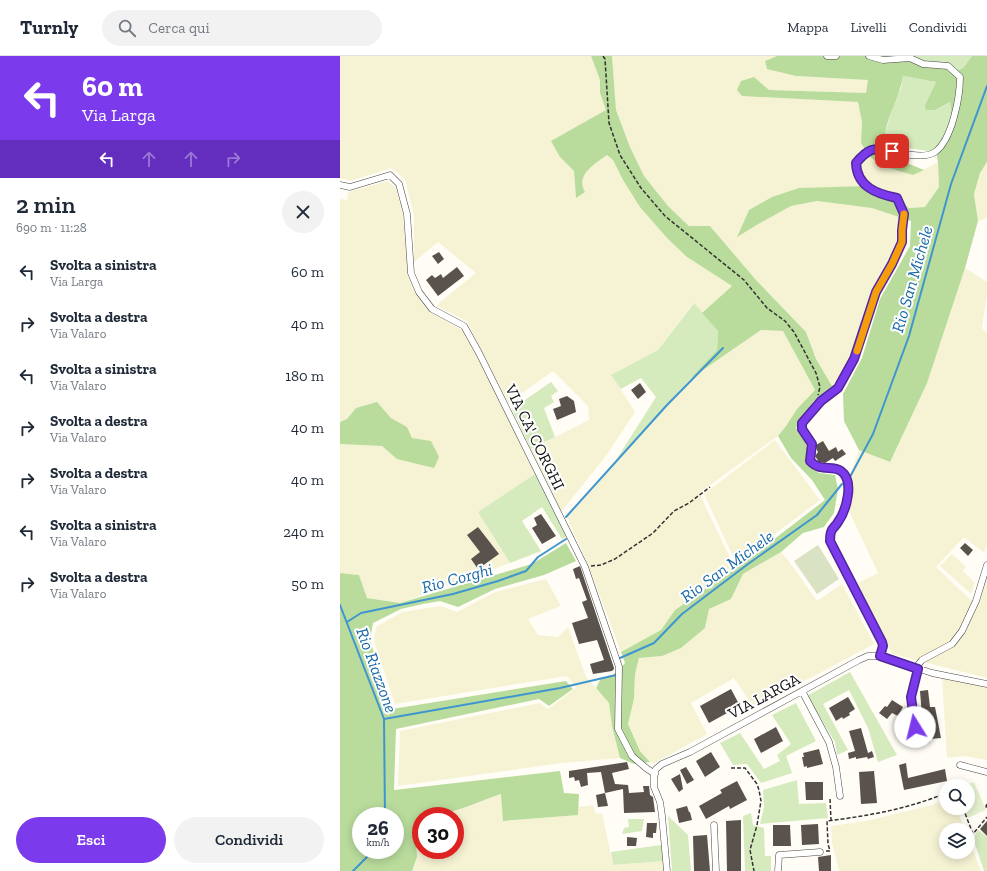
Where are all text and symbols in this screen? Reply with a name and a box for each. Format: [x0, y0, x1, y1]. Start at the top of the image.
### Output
search box [102, 10, 382, 46]
text: Turnly [20, 16, 78, 39]
icon: search [116, 17, 138, 39]
text: Cerca qui [148, 19, 210, 37]
text: Mappa [787, 19, 828, 36]
text: Livelli [850, 19, 887, 36]
text: Condividi [909, 19, 967, 36]
text: 60 m [82, 70, 143, 103]
icon: left [16, 72, 68, 124]
text: Via Larga [82, 104, 156, 126]
pin [875, 134, 909, 168]
icon: arrive [881, 140, 903, 162]
icon: left [96, 148, 118, 170]
icon: ahead [138, 148, 160, 170]
icon: ahead [180, 148, 202, 170]
icon: right [222, 148, 244, 170]
text: 2 min [16, 190, 76, 219]
button: close [282, 191, 324, 233]
text: 690 m · 11:28 [16, 220, 87, 235]
water label: Rio San Michele [887, 223, 937, 335]
text: Svolta a sinistra [50, 256, 157, 274]
icon: left [16, 261, 38, 283]
text: 60 m [291, 263, 324, 281]
text: Via Larga [50, 274, 103, 289]
text: Svolta a destra [50, 308, 148, 326]
icon: right [16, 313, 38, 335]
text: 40 m [291, 315, 324, 333]
text: Via Valaro [50, 326, 106, 341]
text: Svolta a sinistra [50, 360, 157, 378]
icon: left [16, 365, 38, 387]
text: 180 m [285, 367, 324, 385]
text: Via Valaro [50, 378, 106, 393]
street label: VIA CA' CORGHI [501, 380, 569, 493]
text: Svolta a destra [50, 412, 148, 430]
icon: right [16, 417, 38, 439]
text: 40 m [291, 419, 324, 437]
text: Via Valaro [50, 430, 106, 445]
text: Svolta a destra [50, 464, 148, 482]
icon: right [16, 469, 38, 491]
text: 40 m [291, 471, 324, 489]
text: Via Valaro [50, 482, 106, 497]
text: Svolta a sinistra [50, 516, 157, 534]
icon: left [16, 521, 38, 543]
text: 240 m [283, 523, 324, 541]
water label: Rio San Michele [677, 526, 777, 606]
text: Via Valaro [50, 534, 106, 549]
water label: Rio Corghi [419, 559, 495, 597]
text: Svolta a destra [50, 568, 148, 586]
icon: right [16, 573, 38, 595]
text: 50 m [291, 575, 324, 593]
text: Via Valaro [50, 586, 106, 601]
water label: Rio Riazzone [352, 625, 402, 715]
street label: VIA LARGA [724, 669, 804, 723]
position arrow [894, 706, 936, 748]
map controls [939, 779, 975, 859]
button: search [939, 779, 975, 815]
speed limit sign: 30 [412, 807, 464, 859]
text: 26 [367, 816, 389, 840]
button: Esci [16, 817, 166, 863]
button: Condividi [174, 817, 324, 863]
button: layers [939, 823, 975, 859]
text: km/h [367, 837, 389, 849]

